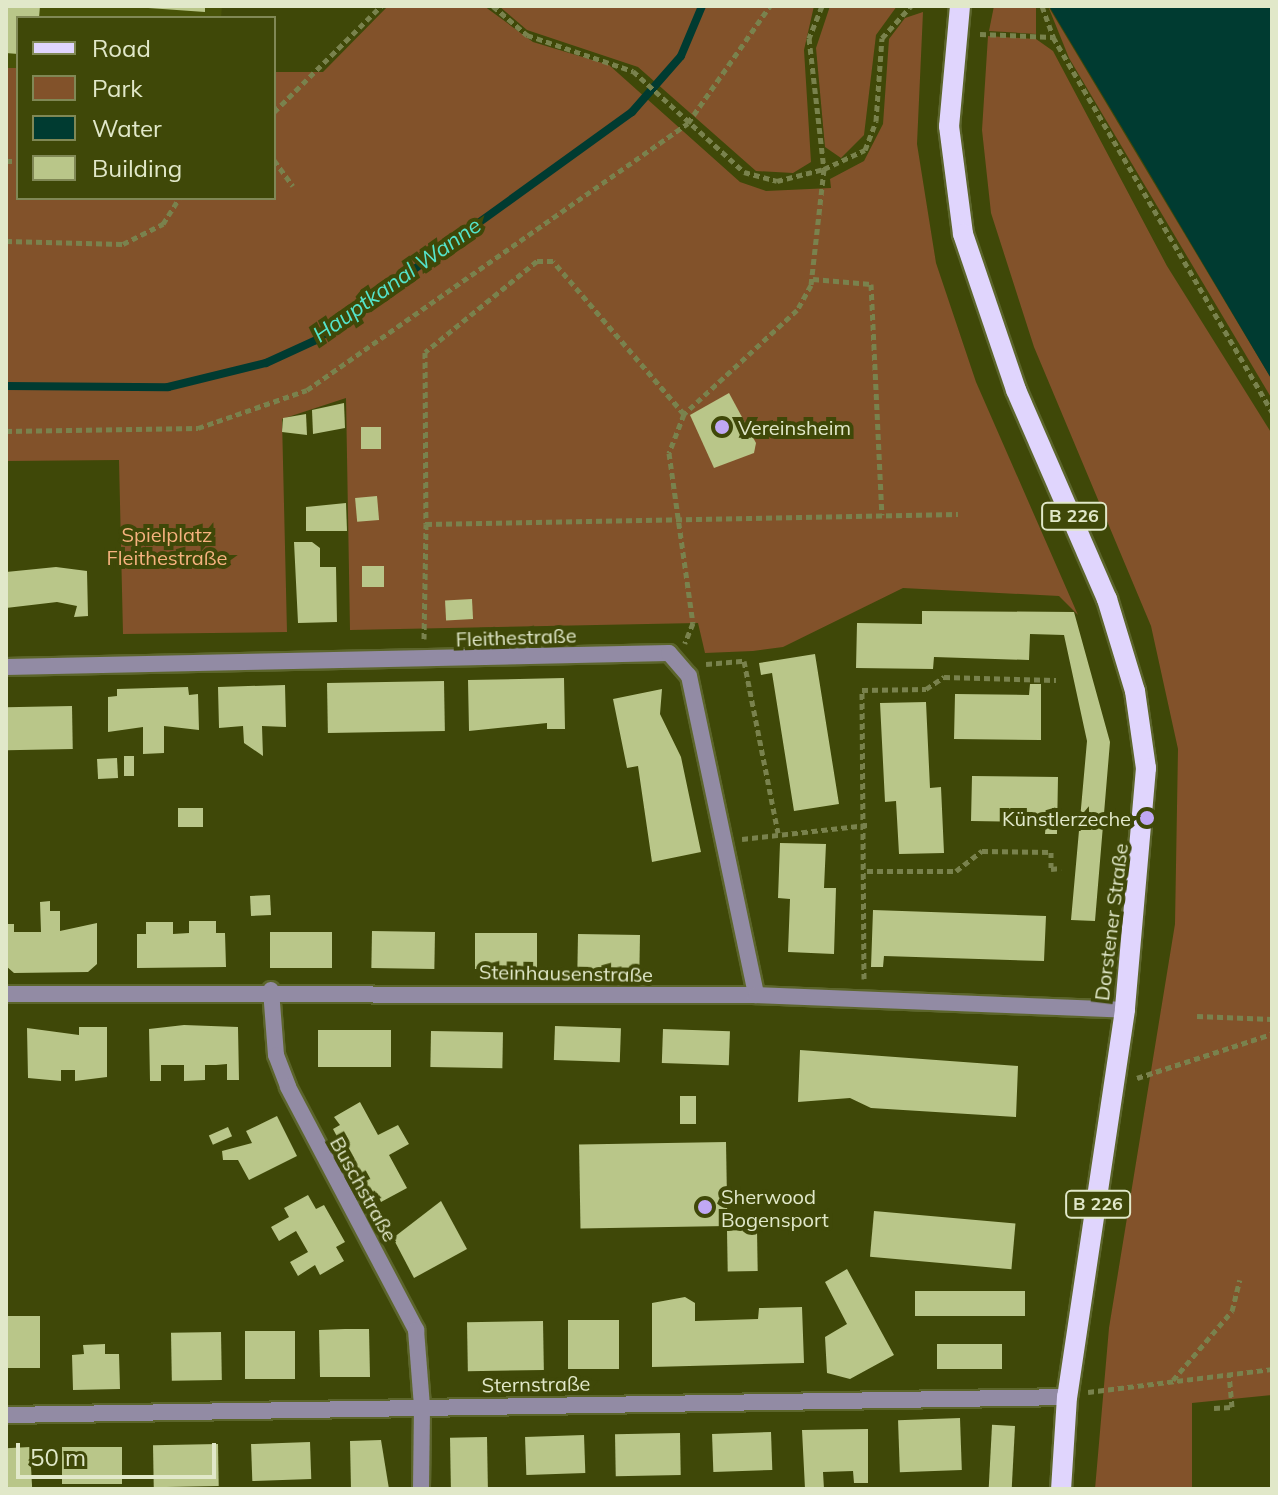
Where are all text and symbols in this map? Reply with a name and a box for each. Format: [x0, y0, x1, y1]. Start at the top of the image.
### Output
legend [16, 16, 276, 200]
text: Road [92, 33, 151, 63]
text: Park [92, 73, 143, 103]
text: Water [92, 113, 162, 143]
text: Building [92, 153, 182, 183]
water label: Hauptkanal Wanne [308, 212, 486, 348]
place label: Vereinsheim [738, 415, 851, 439]
marker: Vereinsheim [713, 418, 731, 436]
road number: B 226 [1040, 502, 1108, 530]
park label: Spielplatz Fleithestraße [107, 522, 227, 569]
street label: Fleithestraße [455, 623, 577, 651]
place label: Künstlerzeche [1002, 806, 1131, 830]
marker: Künstlerzeche [1138, 809, 1156, 827]
street label: Dorstener Straße [1089, 842, 1133, 1002]
street label: Steinhausenstraße [479, 959, 653, 987]
street label: Buschstraße [325, 1132, 403, 1246]
place label: Sherwood Bogensport [721, 1184, 829, 1231]
road number: B 226 [1064, 1190, 1132, 1218]
marker: Sherwood Bogensport [696, 1198, 714, 1216]
street label: Sternstraße [481, 1371, 591, 1397]
scale bar [20, 1427, 220, 1477]
text: 50 m [30, 1442, 86, 1472]

